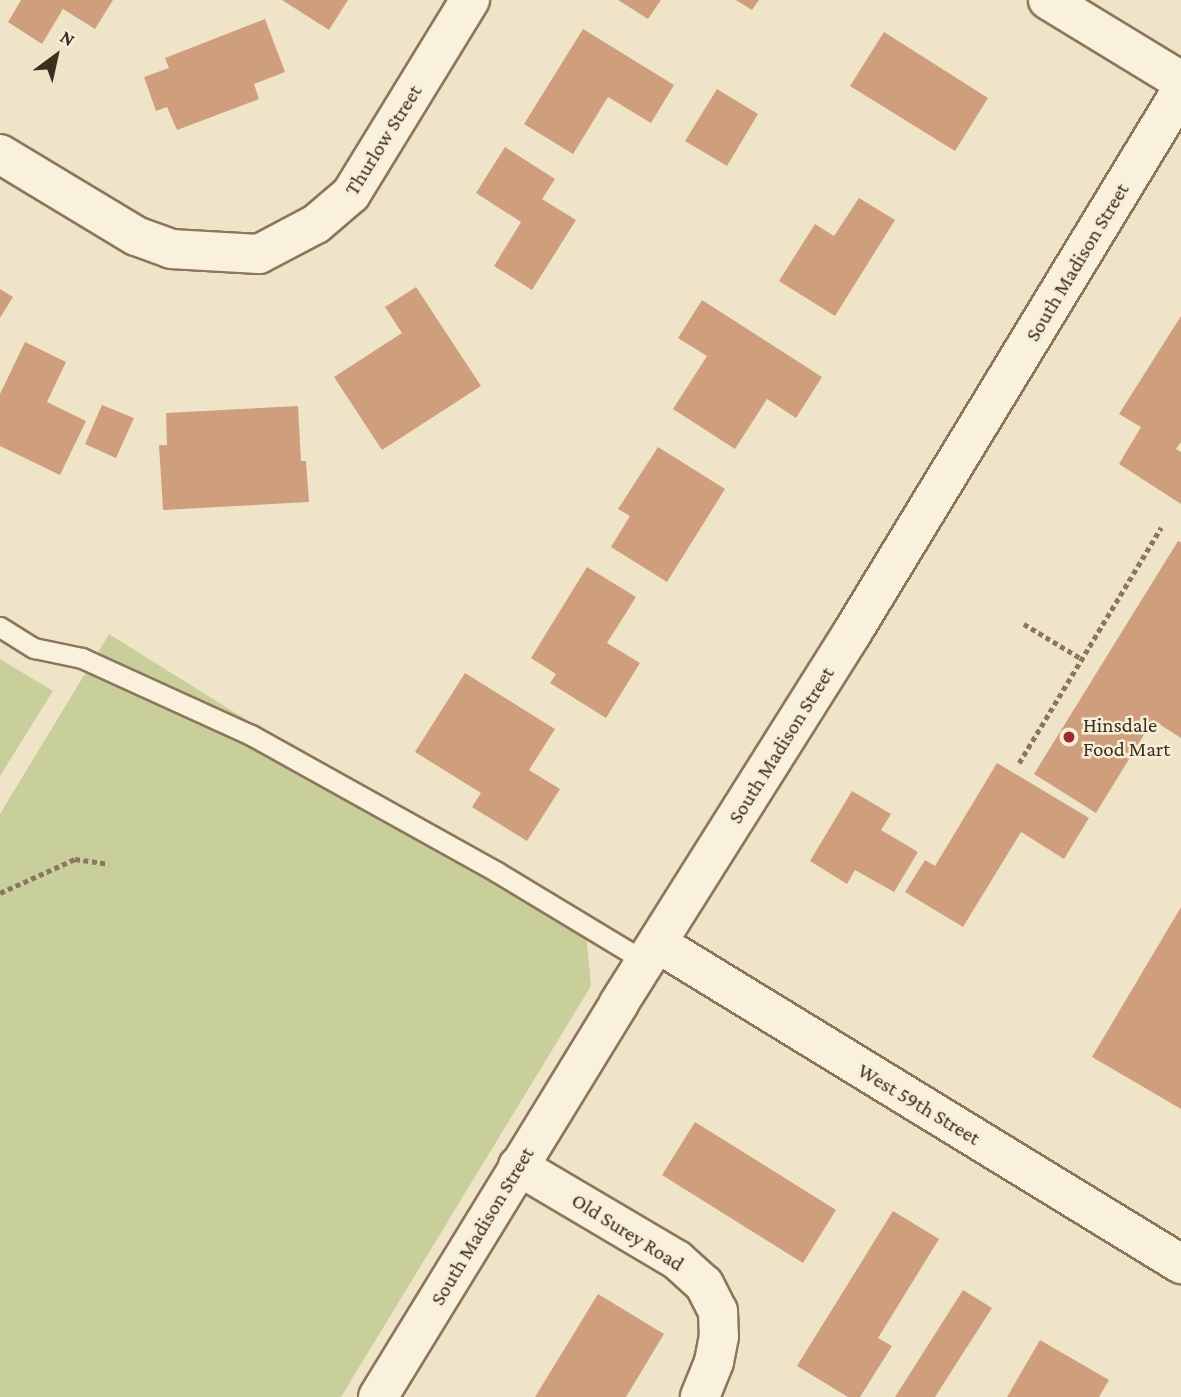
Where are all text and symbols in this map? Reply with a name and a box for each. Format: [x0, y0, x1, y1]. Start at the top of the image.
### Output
north arrow [21, 21, 91, 91]
text: N [57, 26, 79, 50]
street label: Thurlow Street [339, 80, 427, 200]
street label: South Madison Street [1020, 178, 1134, 346]
street label: South Madison Street [723, 662, 839, 828]
place label: Hinsdale Food Mart [1083, 712, 1170, 762]
marker: Hinsdale Food Mart [1061, 729, 1077, 745]
street label: West 59th Street [853, 1058, 985, 1150]
street label: South Madison Street [425, 1142, 539, 1310]
street label: Old Surey Road [567, 1187, 689, 1277]

